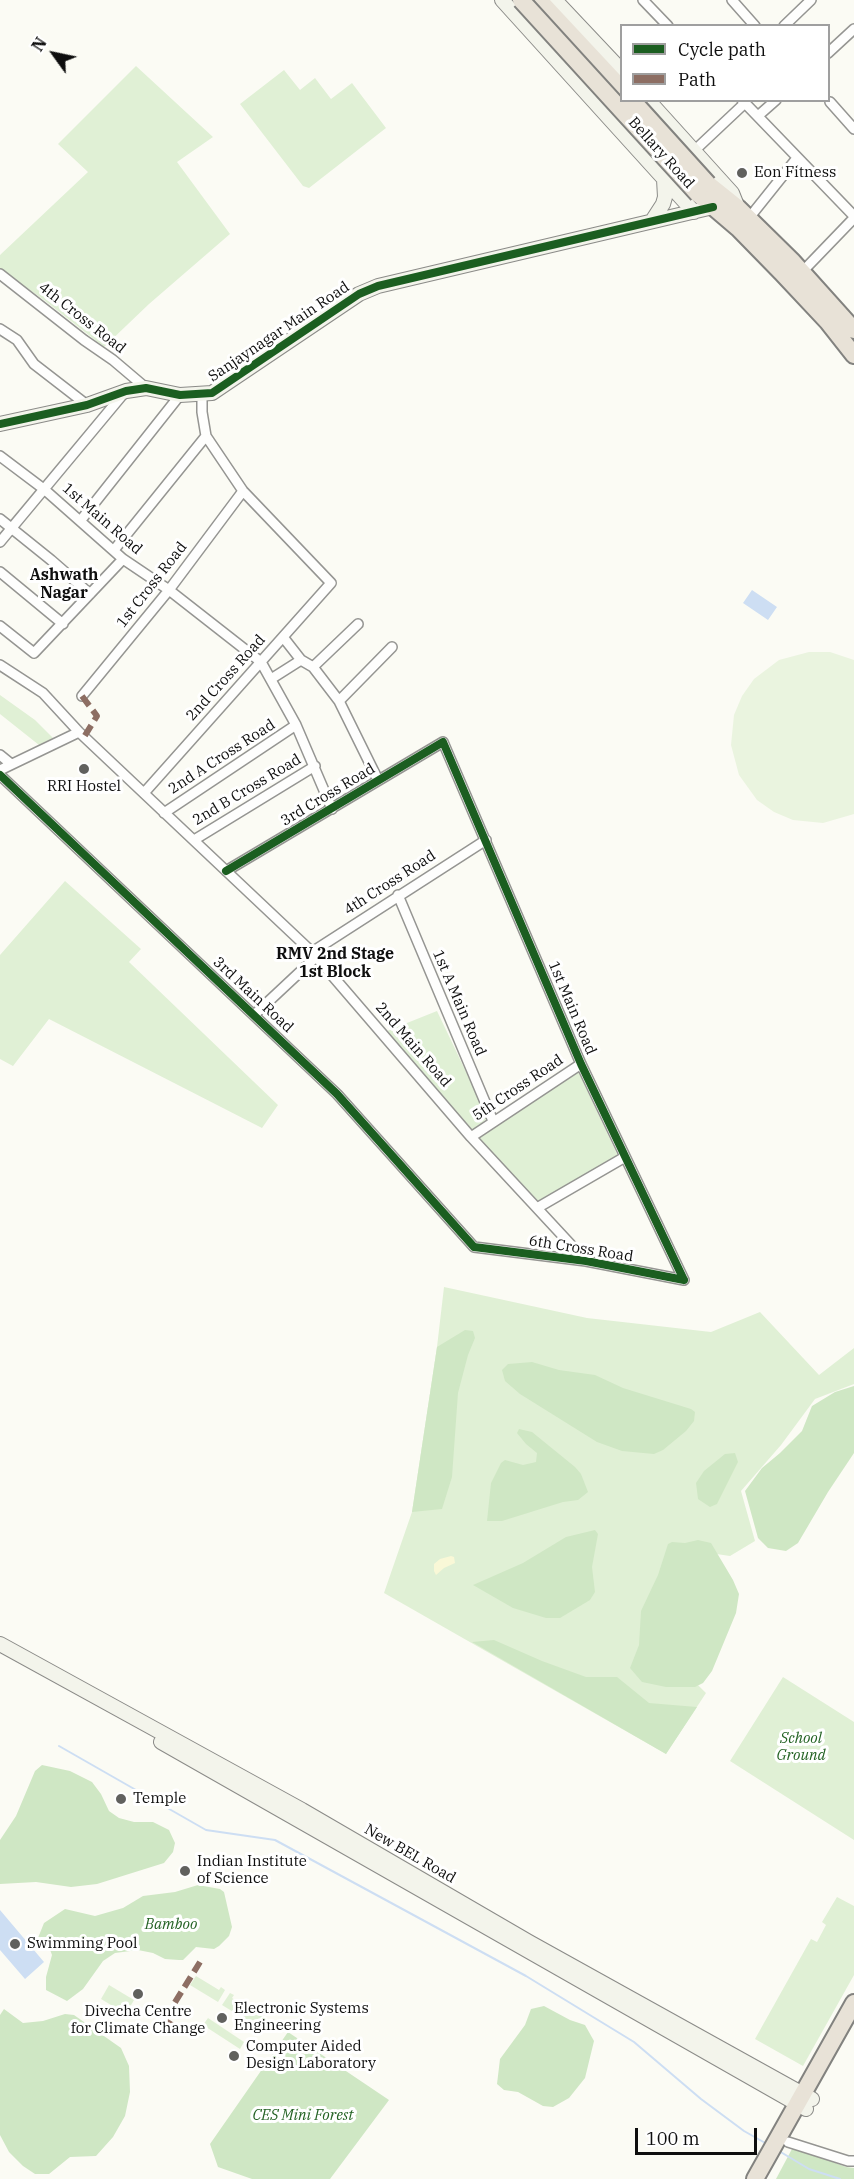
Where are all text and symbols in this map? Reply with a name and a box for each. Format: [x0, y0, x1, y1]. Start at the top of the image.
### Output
north arrow [24, 24, 84, 84]
legend [620, 24, 830, 102]
text: N [27, 33, 51, 55]
text: Cycle path [678, 38, 766, 61]
text: Path [678, 68, 716, 91]
street label: Bellary Road [624, 114, 698, 192]
place label: Eon Fitness [754, 164, 836, 182]
marker: Eon Fitness [735, 166, 749, 180]
street label: 4th Cross Road [35, 278, 129, 358]
street label: Sanjaynagar Main Road [205, 278, 353, 386]
street label: 1st Main Road [58, 479, 146, 559]
street label: 1st Cross Road [113, 539, 191, 631]
district label: Ashwath Nagar [30, 565, 98, 603]
street label: 2nd Cross Road [183, 631, 269, 725]
street label: 2nd A Cross Road [165, 716, 279, 798]
street label: 2nd B Cross Road [190, 751, 304, 829]
street label: 3rd Cross Road [278, 760, 378, 830]
marker: RRI Hostel [77, 762, 91, 776]
place label: RRI Hostel [47, 778, 121, 796]
street label: 4th Cross Road [341, 847, 439, 919]
district label: RMV 2nd Stage 1st Block [276, 944, 394, 982]
street label: 1st A Main Road [429, 947, 489, 1059]
street label: 3rd Main Road [209, 953, 297, 1037]
street label: 1st Main Road [544, 959, 600, 1057]
street label: 2nd Main Road [371, 999, 455, 1091]
street label: 5th Cross Road [469, 1051, 567, 1125]
street label: 6th Cross Road [527, 1232, 635, 1266]
park label: School Ground [776, 1730, 826, 1765]
place label: Temple [133, 1790, 186, 1808]
marker: Temple [114, 1792, 128, 1806]
street label: New BEL Road [361, 1821, 459, 1887]
place label: Indian Institute of Science [197, 1853, 307, 1888]
marker: Indian Institute of Science [178, 1864, 192, 1878]
park label: Bamboo [145, 1916, 197, 1934]
place label: Swimming Pool [27, 1935, 137, 1953]
marker: Swimming Pool [8, 1937, 22, 1951]
marker: Divecha Centre for Climate Change [131, 1987, 145, 2001]
place label: Electronic Systems Engineering [234, 2000, 369, 2035]
place label: Divecha Centre for Climate Change [71, 2003, 205, 2038]
marker: Electronic Systems Engineering [215, 2011, 229, 2025]
place label: Computer Aided Design Laboratory [246, 2038, 376, 2073]
marker: Computer Aided Design Laboratory [227, 2049, 241, 2063]
park label: CES Mini Forest [252, 2107, 354, 2125]
scale bar [638, 2116, 760, 2154]
text: 100 m [646, 2127, 700, 2150]

